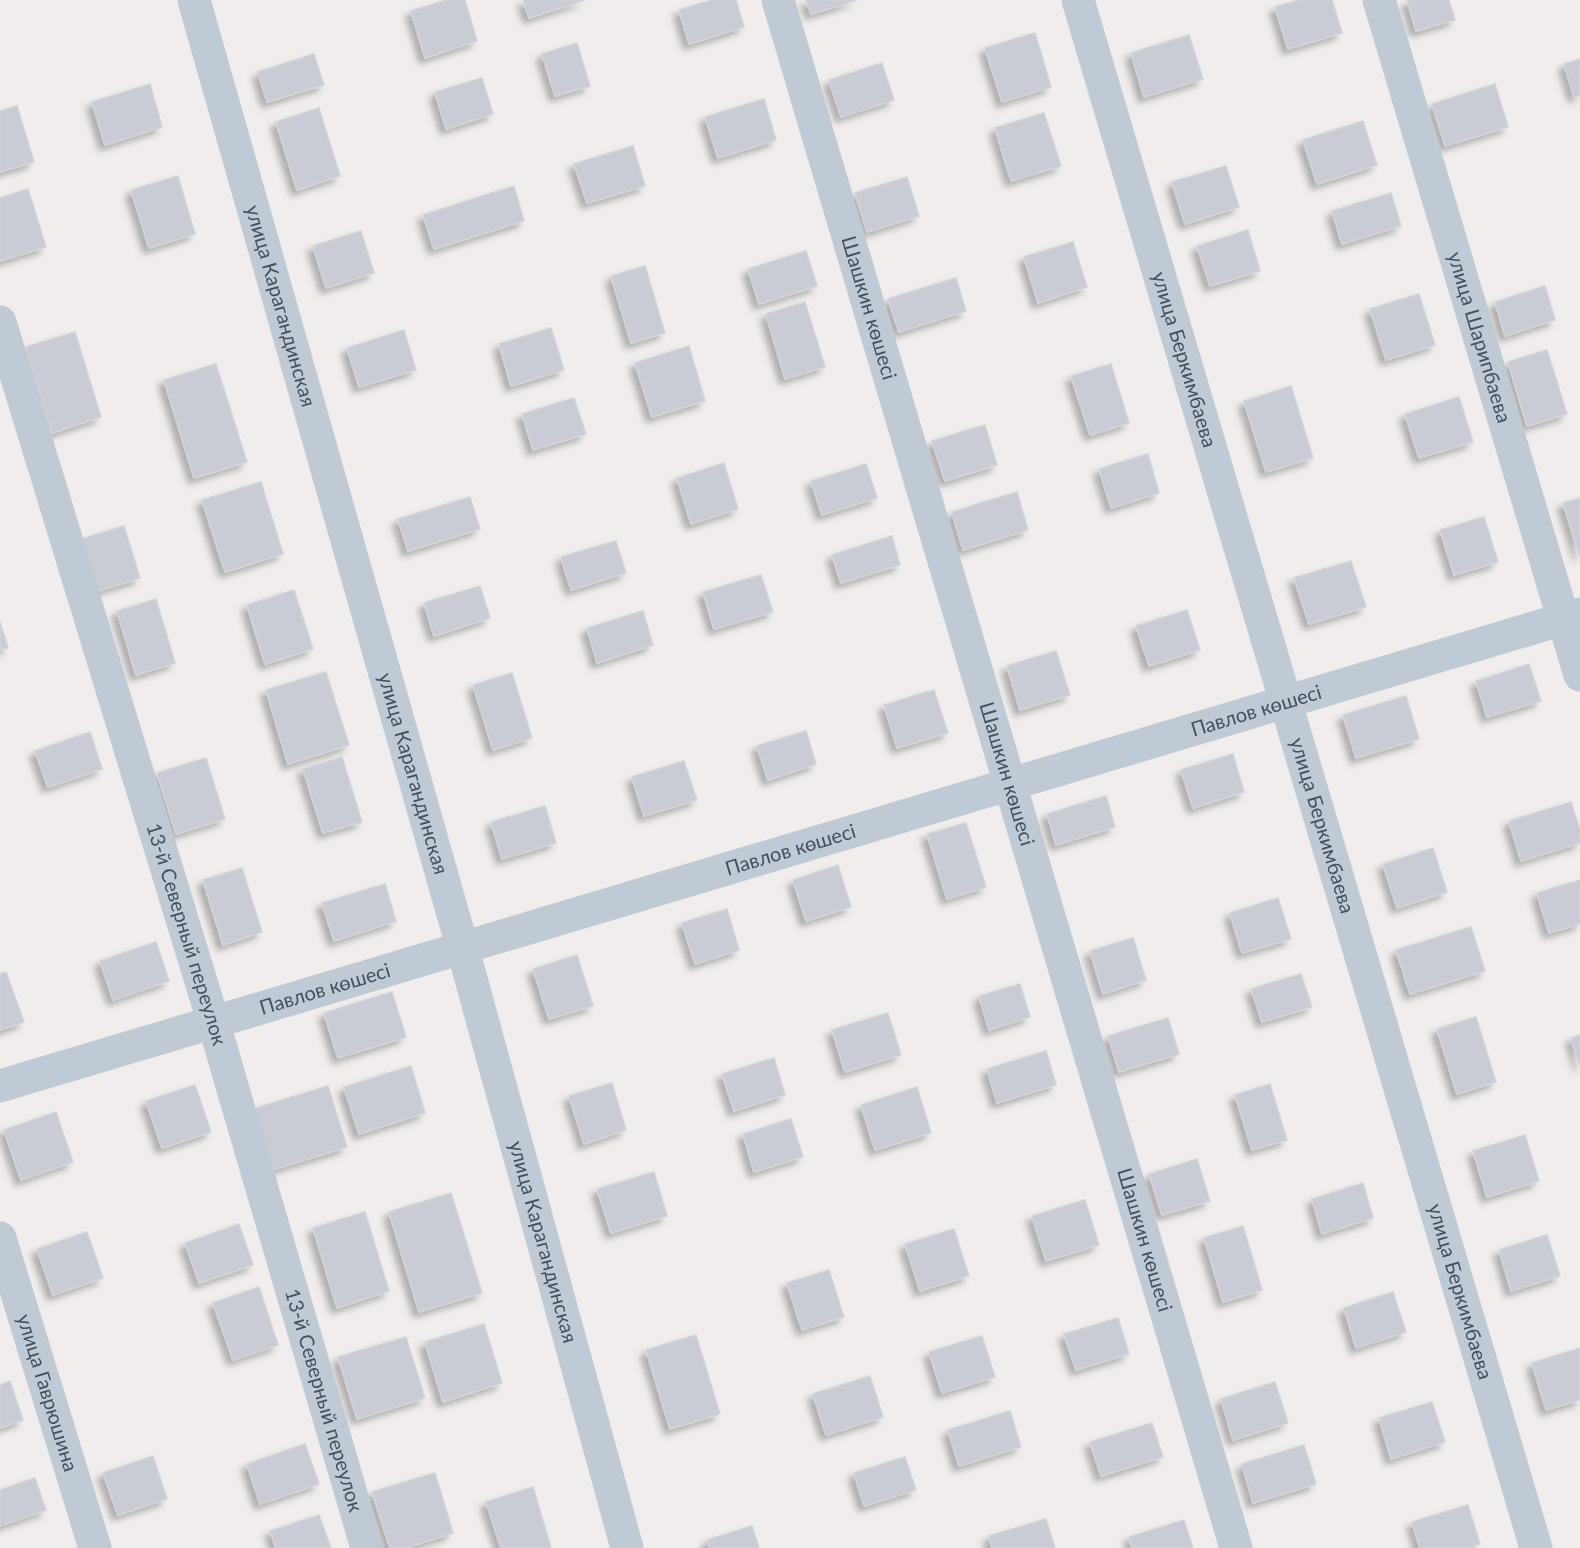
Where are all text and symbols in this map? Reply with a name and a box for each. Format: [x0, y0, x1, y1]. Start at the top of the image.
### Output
street label: улица Карагандинская [242, 202, 322, 409]
street label: Шашкин көшесі [837, 233, 903, 382]
street label: улица Шарипбаева [1444, 249, 1517, 425]
street label: улица Беркимбаева [1148, 269, 1223, 450]
street label: улица Карагандинская [374, 670, 454, 877]
street label: Павлов көшесі [1188, 679, 1324, 741]
street label: Шашкин көшесі [975, 699, 1040, 848]
street label: улица Беркимбаева [1286, 735, 1361, 916]
street label: Павлов көшесі [722, 818, 858, 880]
street label: 13-й Северный переулок [142, 820, 233, 1049]
street label: Павлов көшесі [256, 957, 393, 1019]
street label: улица Карагандинская [505, 1138, 583, 1345]
street label: Шашкин көшесі [1113, 1165, 1178, 1314]
street label: улица Беркимбаева [1424, 1201, 1498, 1382]
street label: 13-й Северный переулок [281, 1286, 369, 1515]
street label: улица Гаврюшина [13, 1311, 84, 1474]

